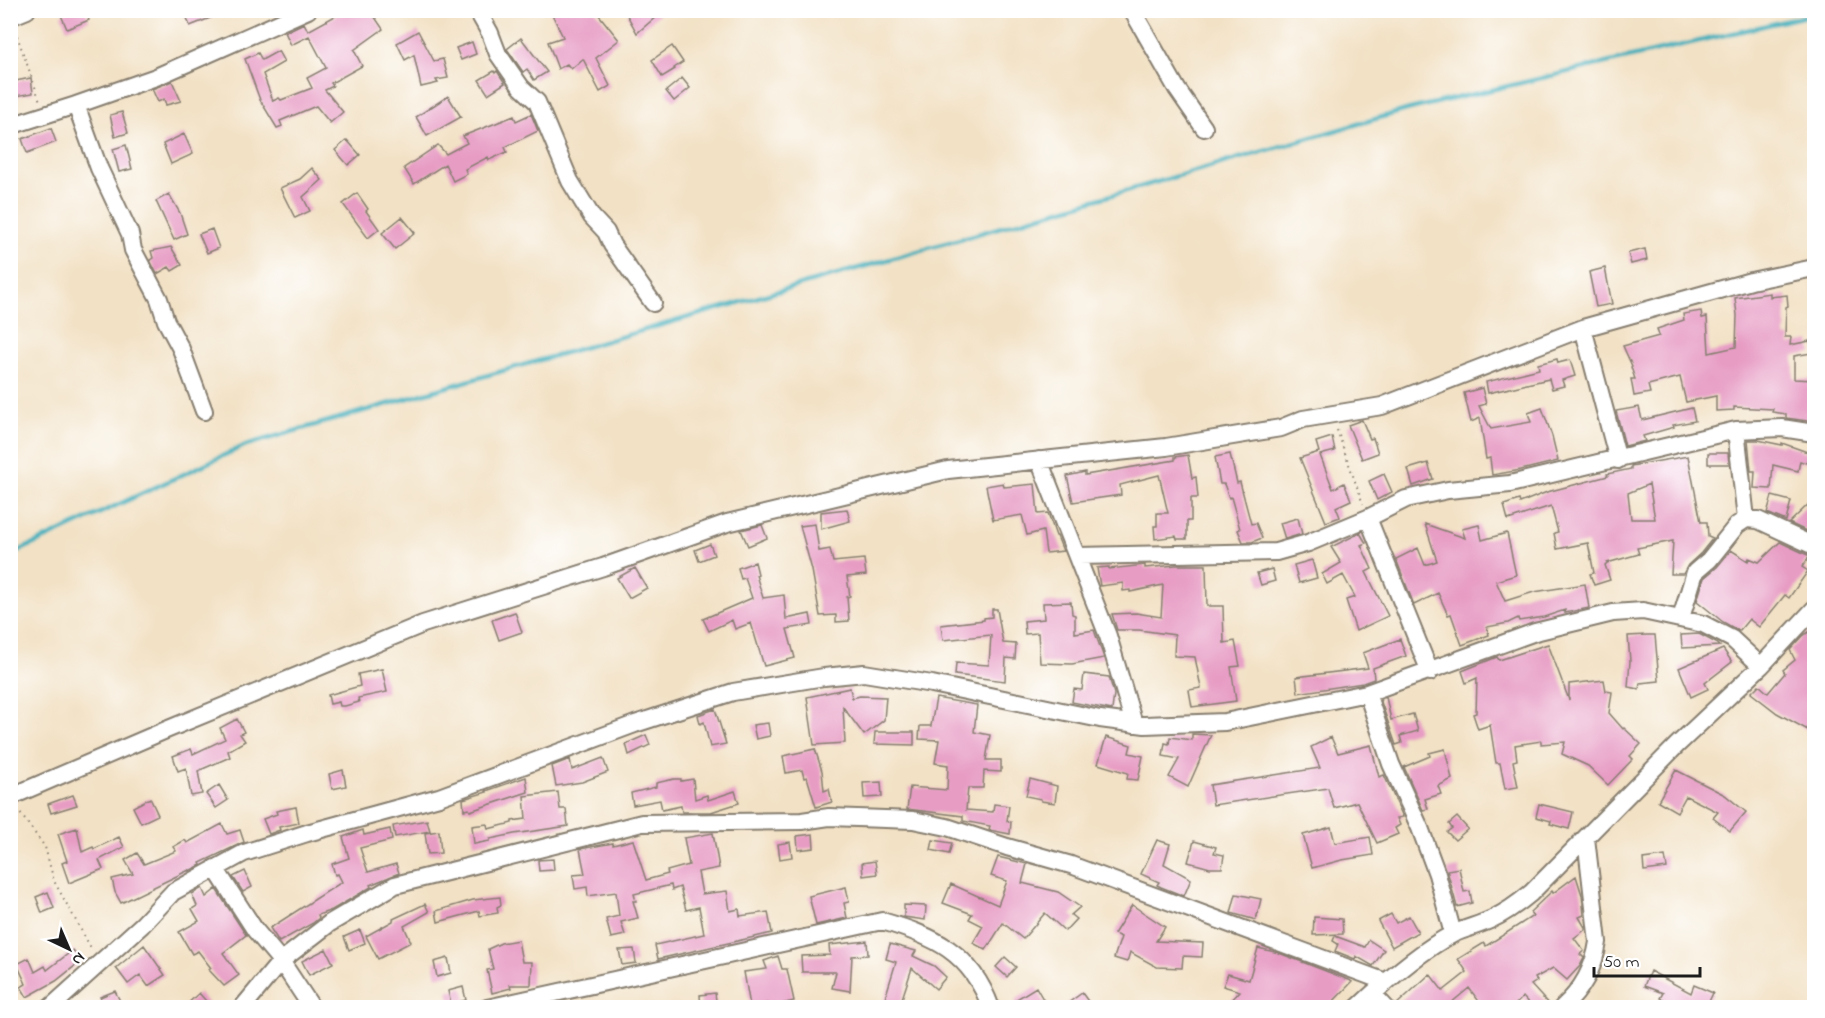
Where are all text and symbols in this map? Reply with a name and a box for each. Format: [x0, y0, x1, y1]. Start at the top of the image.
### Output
north arrow [39, 919, 99, 979]
scale bar [1594, 940, 1700, 978]
text: N [66, 946, 90, 971]
text: 50 m [1603, 950, 1640, 976]

